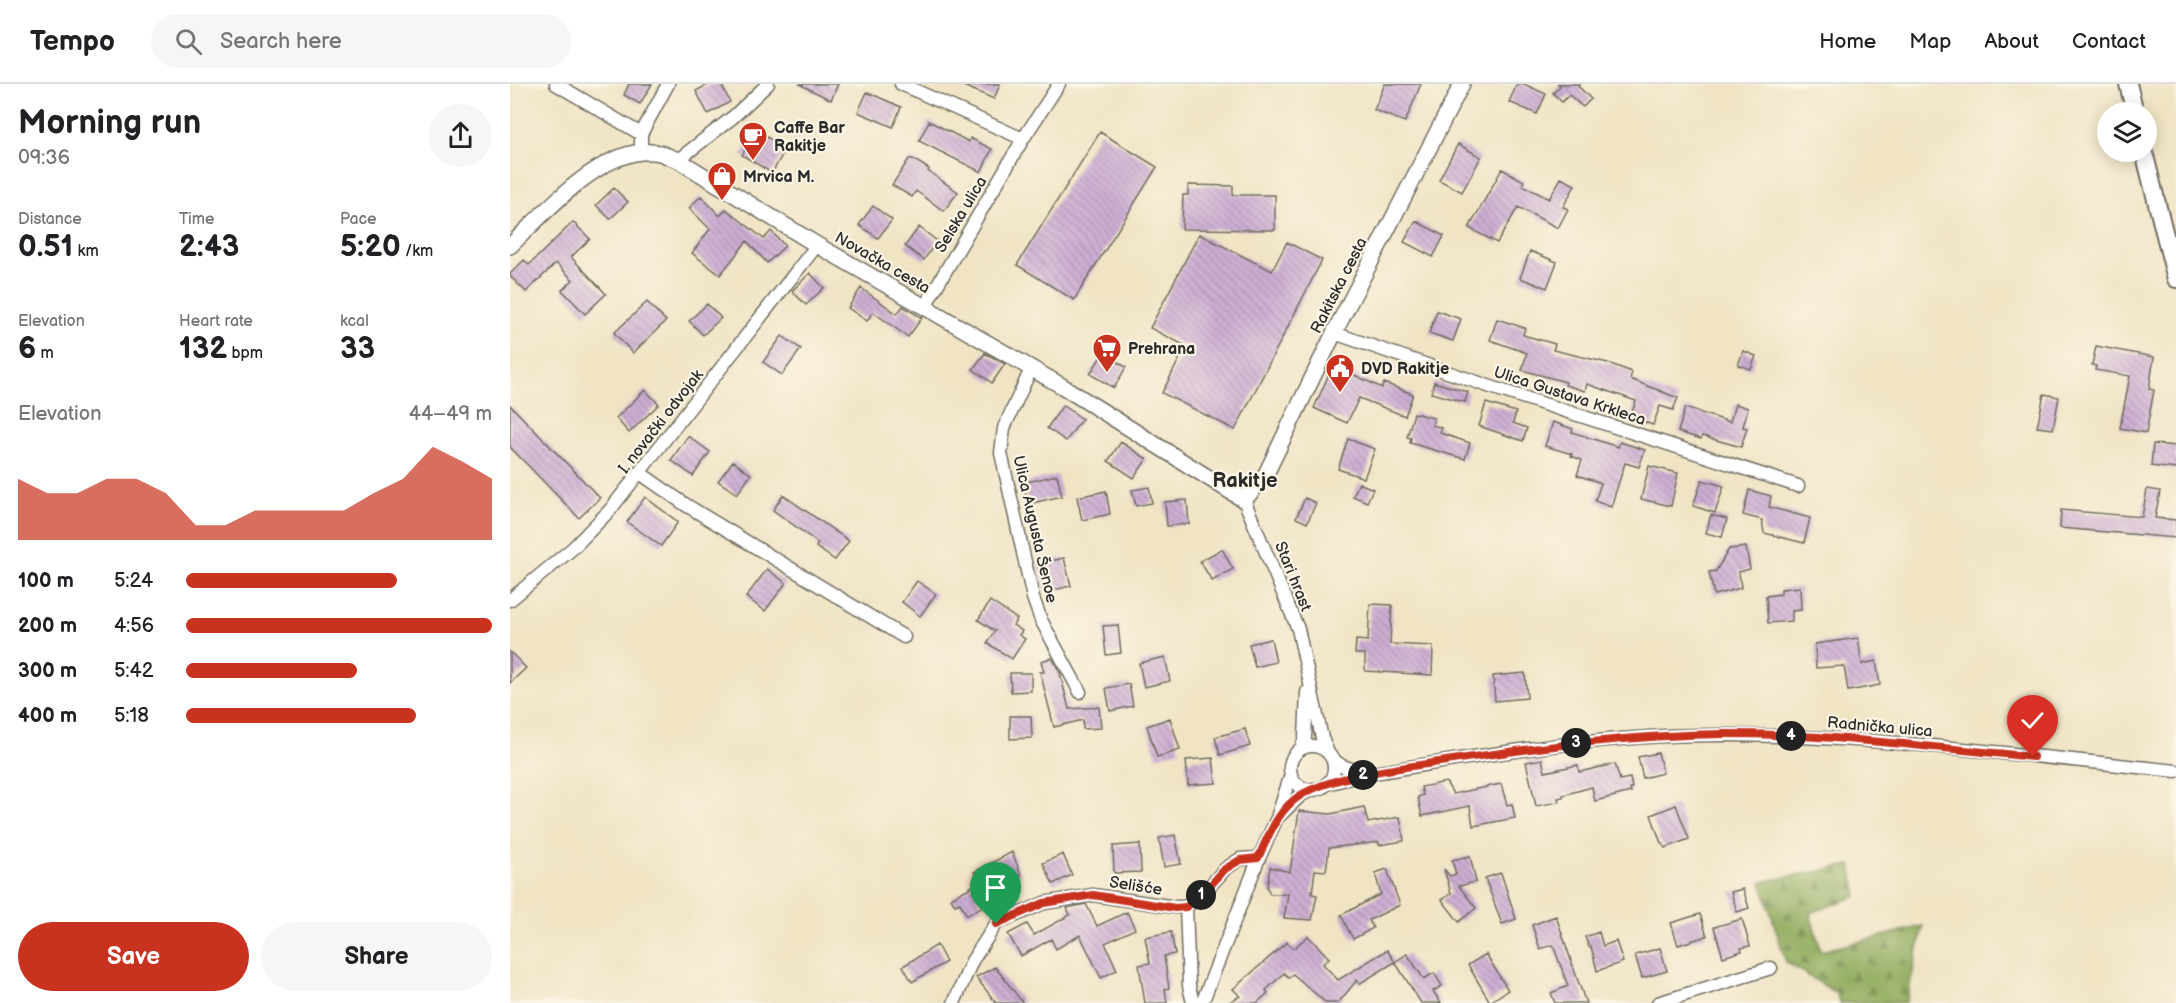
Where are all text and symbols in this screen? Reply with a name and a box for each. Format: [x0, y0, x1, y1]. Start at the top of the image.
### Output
search box [151, 14, 571, 68]
text: Tempo [30, 25, 115, 58]
icon: search [172, 25, 205, 58]
text: Search here [220, 28, 342, 55]
text: Home [1819, 29, 1876, 54]
text: Map [1909, 29, 1951, 54]
text: About [1984, 29, 2039, 54]
text: Contact [2072, 29, 2146, 54]
map controls [2097, 102, 2157, 162]
button: layers [2097, 102, 2157, 162]
text: Morning run [18, 103, 201, 143]
button: share [429, 104, 492, 167]
place label: Caffe Bar Rakitje [774, 119, 845, 156]
cafe icon: Caffe Bar Rakitje [737, 120, 769, 162]
text: 09:36 [18, 146, 70, 170]
shop icon: Mrvica M. [706, 160, 738, 202]
place label: Mrvica M. [743, 168, 815, 187]
street label: Selska ulica [931, 173, 991, 256]
text: Distance [18, 210, 82, 229]
text: Time [179, 210, 214, 229]
text: Pace [340, 210, 376, 229]
street label: Novačka cesta [831, 228, 933, 298]
text: 0.51 [18, 229, 73, 265]
text: 2:43 [179, 229, 239, 265]
text: 5:20 [340, 229, 401, 265]
street label: Rakitska cesta [1307, 235, 1372, 337]
text: km [73, 242, 99, 261]
text: /km [401, 242, 433, 261]
text: Elevation [18, 312, 85, 331]
text: Heart rate [179, 312, 253, 331]
text: kcal [340, 312, 369, 331]
text: 6 [18, 331, 36, 367]
text: 132 [179, 331, 227, 367]
text: 33 [340, 331, 375, 367]
supermarket icon: Prehrana [1091, 332, 1123, 374]
place label: Prehrana [1128, 340, 1195, 359]
text: m [36, 344, 54, 363]
text: bpm [227, 344, 263, 363]
public building icon: DVD Rakitje [1324, 352, 1356, 394]
place label: DVD Rakitje [1361, 360, 1449, 379]
street label: Ulica Gustava Krkleca [1491, 363, 1648, 430]
street label: I. novački odvojak [615, 366, 708, 478]
text: Elevation [18, 402, 101, 426]
text: 44–49 m [409, 402, 492, 426]
street label: Ulica Augusta Šenoe [1008, 453, 1063, 605]
district label: Rakitje [1212, 469, 1278, 493]
street label: Stari hrast [1270, 539, 1315, 614]
text: 100 m [18, 569, 74, 593]
text: 5:24 [114, 569, 153, 593]
text: 200 m [18, 614, 77, 638]
text: 4:56 [114, 614, 154, 638]
text: 300 m [18, 659, 77, 683]
text: 5:42 [114, 659, 154, 683]
pin [2007, 695, 2058, 757]
text: 400 m [18, 704, 77, 728]
text: 5:18 [114, 704, 149, 728]
icon: check [2016, 704, 2049, 737]
street label: Radnička ulica [1826, 713, 1933, 742]
pin: 4 [1776, 721, 1806, 751]
text: 4 [1786, 726, 1796, 745]
pin: 3 [1561, 728, 1591, 758]
text: 3 [1571, 733, 1581, 752]
pin: 2 [1348, 760, 1378, 790]
text: 2 [1358, 765, 1368, 784]
pin [970, 862, 1021, 924]
icon: arrive [979, 871, 1012, 904]
street label: Selišće [1108, 873, 1164, 900]
pin: 1 [1186, 880, 1216, 910]
text: 1 [1198, 885, 1204, 904]
button: Save [18, 922, 249, 991]
button: Share [261, 922, 492, 991]

